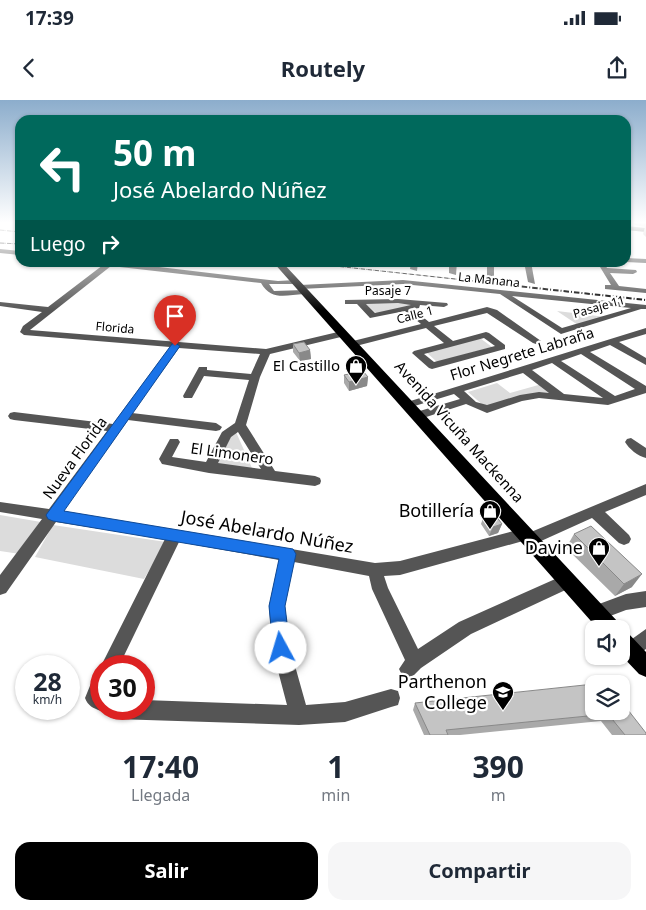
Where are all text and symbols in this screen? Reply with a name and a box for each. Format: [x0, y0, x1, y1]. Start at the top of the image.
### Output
text: 17:39 [25, 5, 74, 31]
text: Routely [281, 53, 365, 83]
icon: back [15, 54, 43, 82]
icon: share [603, 54, 631, 82]
text: 50 m [113, 129, 196, 176]
icon: left [30, 135, 95, 200]
text: José Abelardo Núñez [113, 174, 327, 204]
icon: right [96, 230, 124, 258]
text: Luego [30, 231, 86, 257]
street label: La Manana [457, 268, 521, 291]
street label: Pasaje 7 [365, 282, 411, 299]
street label: Pasaje 11 [571, 291, 627, 322]
pin [154, 295, 196, 346]
street label: Calle 1 [395, 301, 435, 328]
icon: arrive [161, 302, 189, 330]
street label: Florida [95, 317, 135, 338]
street label: Flor Negrete Labraña [447, 322, 596, 384]
shop icon: El Castillo [344, 354, 368, 385]
place label: El Castillo [273, 355, 340, 375]
street label: Avenida Vicuña Mackenna [391, 356, 529, 506]
street label: Nueva Florida [38, 412, 111, 503]
street label: El Limonero [189, 437, 275, 469]
place label: Botillería [399, 498, 474, 522]
shop icon: Botillería [478, 499, 502, 530]
street label: José Abelardo Núñez [177, 504, 355, 558]
place label: Davine [525, 535, 583, 559]
shop icon: Davine [587, 536, 611, 567]
map controls [585, 620, 630, 720]
button: sound [585, 620, 630, 665]
position arrow [254, 621, 306, 673]
speed limit sign: 30 [90, 655, 155, 720]
text: 28 [33, 664, 62, 698]
place label: Parthenon College [398, 669, 487, 714]
button: layers [585, 675, 630, 720]
school or university icon: Parthenon College [491, 680, 515, 711]
text: km/h [33, 691, 62, 708]
text: 17:40 [122, 746, 199, 787]
text: 1 [327, 746, 344, 787]
text: 390 [472, 746, 524, 787]
text: Llegada [131, 784, 190, 806]
text: min [321, 784, 350, 806]
text: m [491, 784, 506, 806]
button: Salir [15, 842, 318, 900]
button: Compartir [328, 842, 631, 900]

